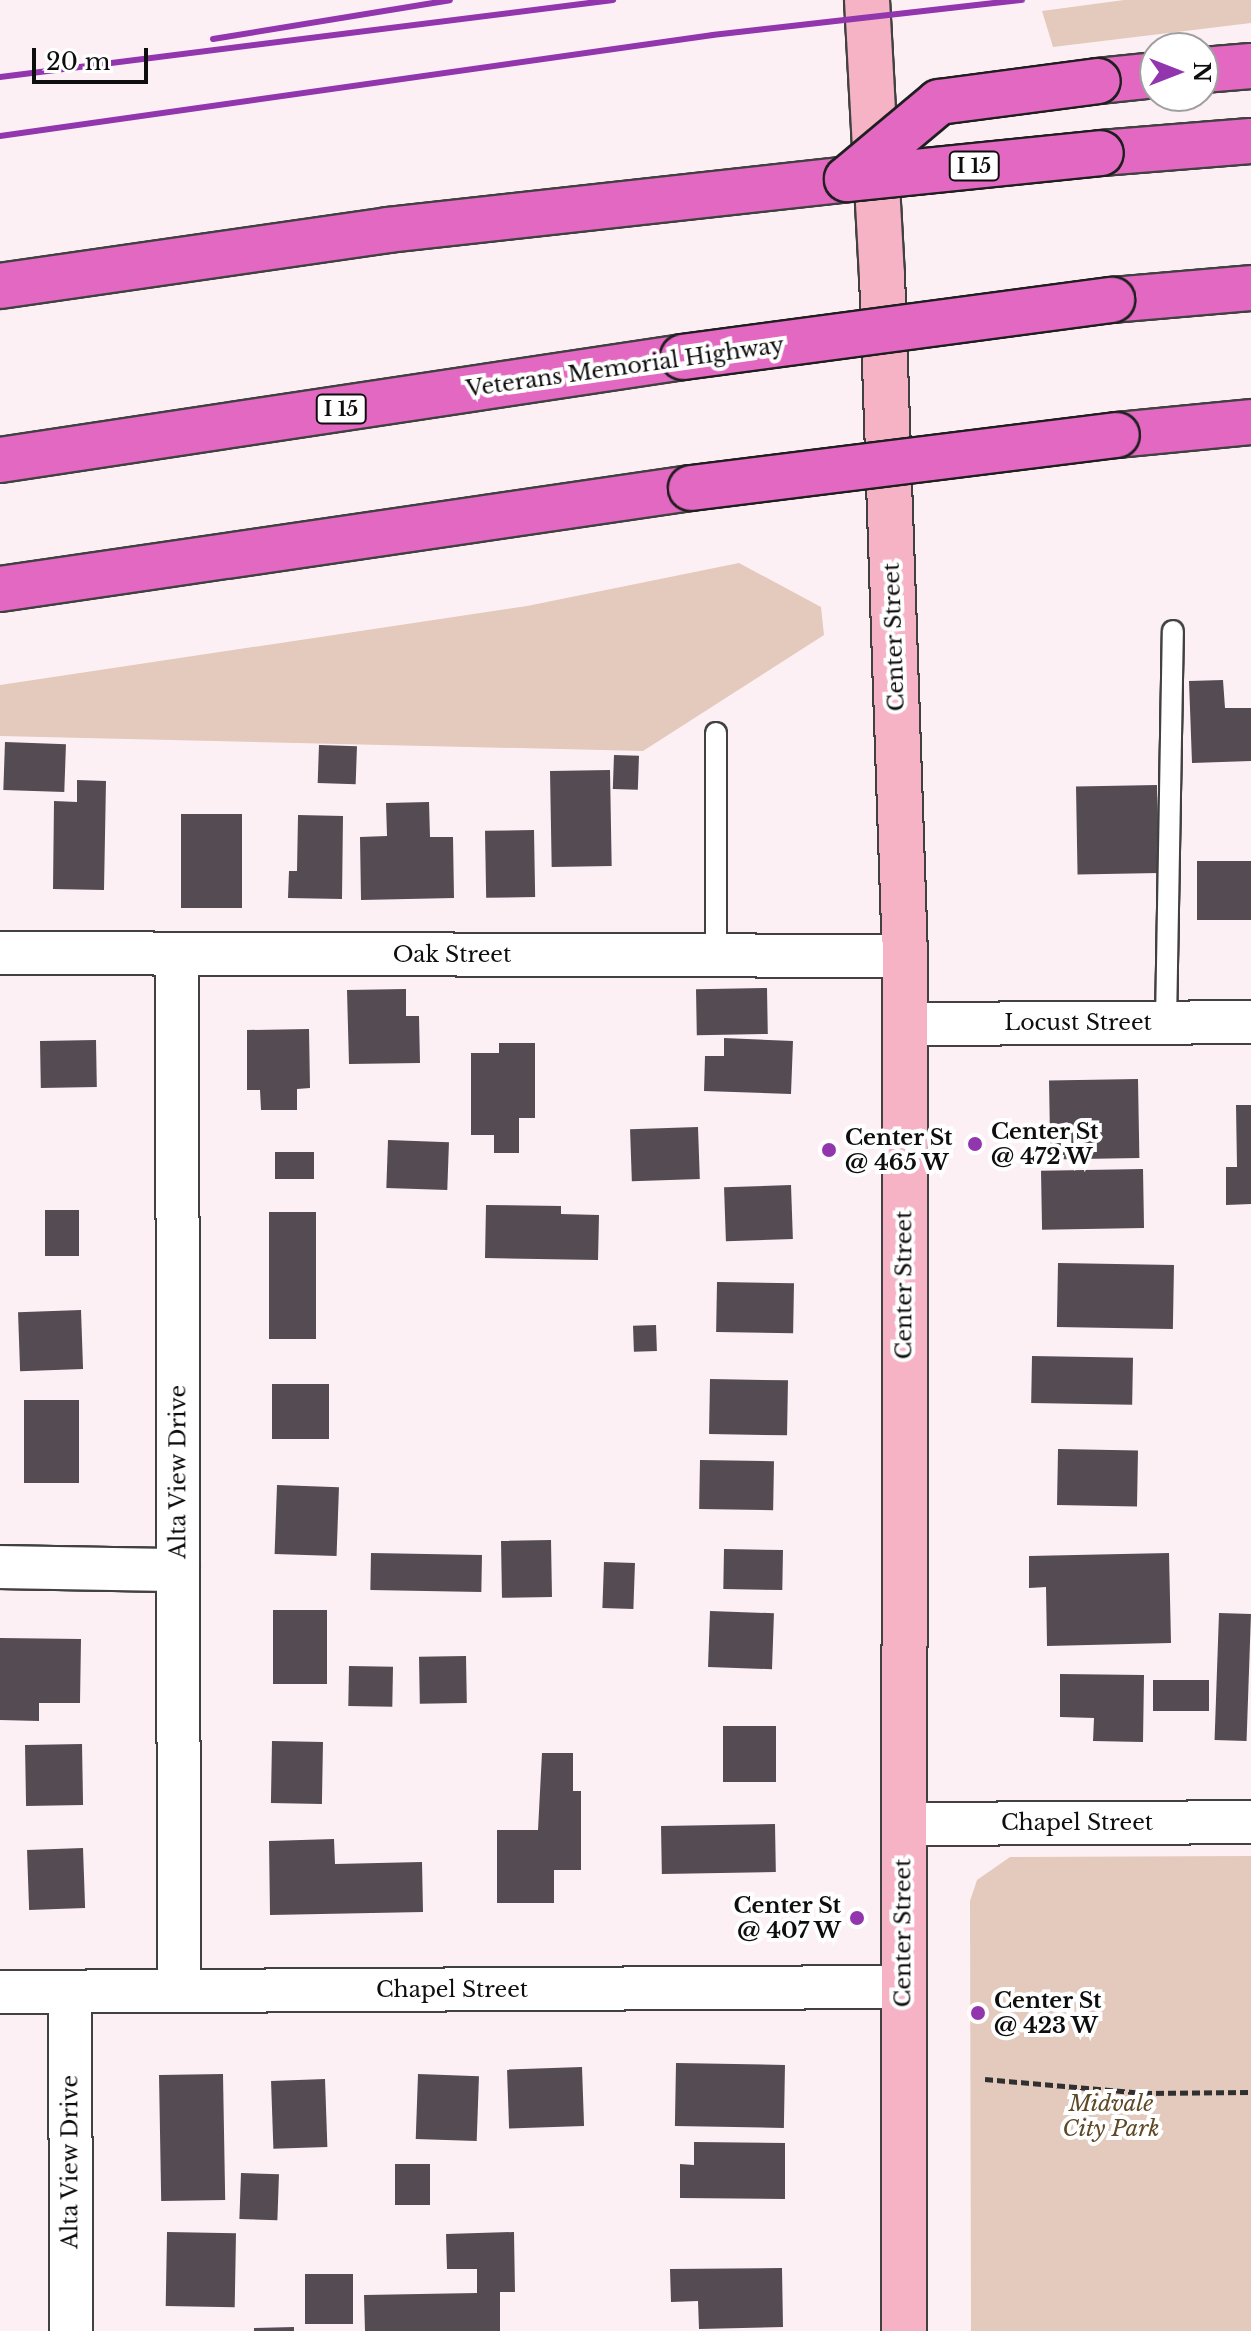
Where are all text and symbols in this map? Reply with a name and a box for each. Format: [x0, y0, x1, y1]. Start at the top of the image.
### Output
scale bar [36, 32, 152, 82]
north arrow [1139, 32, 1219, 112]
text: 20 m [46, 47, 111, 76]
text: N [1188, 62, 1215, 82]
road number: I 15 [948, 150, 1000, 182]
street label: Veterans Memorial Highway [464, 332, 786, 402]
road number: I 15 [315, 393, 367, 425]
street label: Center Street [878, 562, 910, 712]
street label: Oak Street [393, 942, 511, 968]
street label: Locust Street [1004, 1010, 1152, 1036]
place label: Center St @ 472 W [991, 1118, 1099, 1170]
place label: Center St @ 465 W [845, 1124, 953, 1176]
marker: Center St @ 472 W [966, 1135, 984, 1153]
marker: Center St @ 465 W [820, 1141, 838, 1159]
street label: Center Street [891, 1210, 917, 1360]
street label: Alta View Drive [165, 1384, 191, 1560]
street label: Chapel Street [1001, 1810, 1153, 1836]
street label: Center Street [890, 1858, 916, 2008]
place label: Center St @ 407 W [733, 1892, 841, 1944]
marker: Center St @ 407 W [848, 1909, 866, 1927]
street label: Chapel Street [376, 1977, 528, 2003]
place label: Center St @ 423 W [994, 1987, 1102, 2038]
marker: Center St @ 423 W [969, 2004, 987, 2022]
street label: Alta View Drive [57, 2074, 83, 2250]
park label: Midvale City Park [1063, 2090, 1159, 2142]

